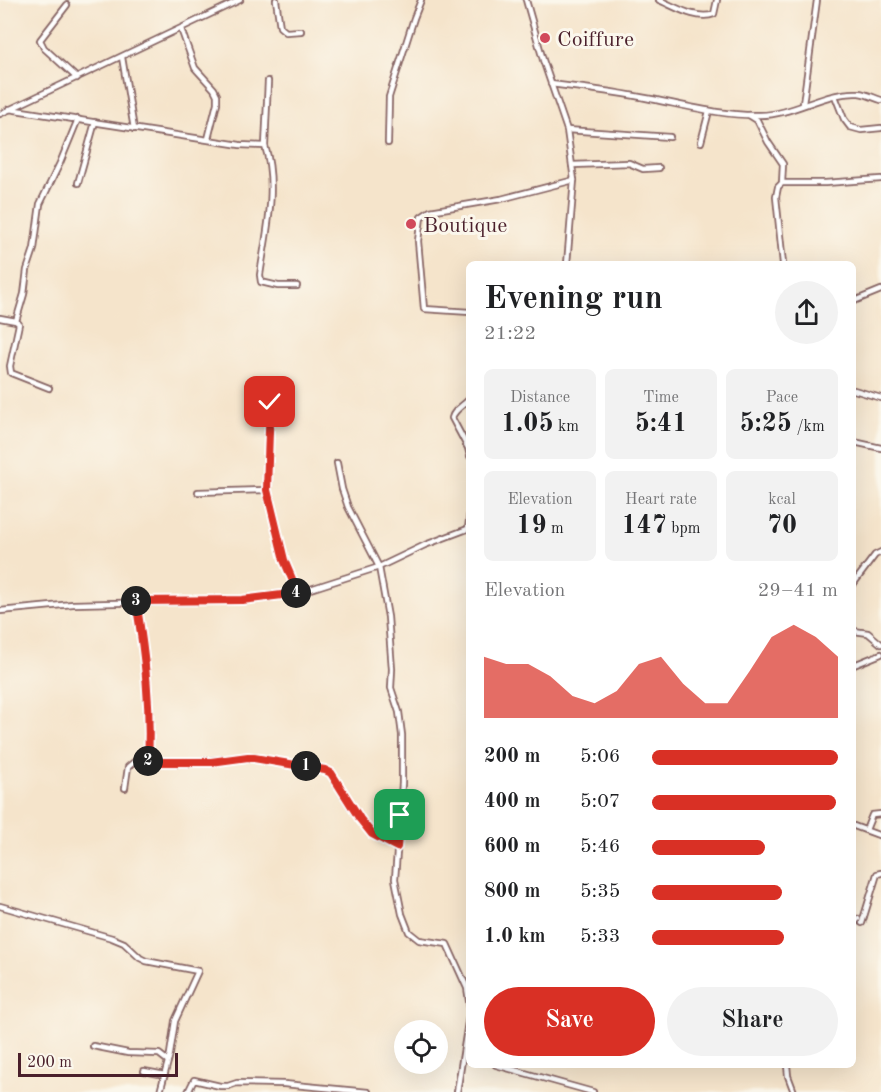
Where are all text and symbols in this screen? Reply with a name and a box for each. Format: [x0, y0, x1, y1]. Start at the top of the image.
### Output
place label: Coiffure [557, 29, 634, 51]
marker: Coiffure [538, 31, 552, 45]
place label: Boutique [423, 215, 507, 237]
marker: Boutique [404, 217, 418, 231]
button: share [775, 281, 838, 344]
text: Evening run [484, 283, 663, 316]
text: 21:22 [484, 324, 536, 344]
pin [244, 376, 295, 427]
icon: check [253, 385, 286, 418]
text: Distance [510, 390, 570, 406]
text: Time [643, 390, 679, 406]
text: Pace [766, 390, 798, 406]
text: 1.05 [501, 411, 554, 437]
text: 5:41 [635, 411, 687, 437]
text: 5:25 [739, 411, 792, 437]
text: km [554, 419, 579, 435]
text: /km [792, 419, 825, 435]
text: Elevation [507, 492, 573, 508]
text: Heart rate [625, 492, 697, 508]
text: kcal [768, 492, 796, 508]
text: 19 [516, 513, 546, 539]
text: 147 [622, 513, 667, 539]
text: 70 [767, 513, 797, 539]
text: m [546, 521, 564, 537]
text: bpm [667, 521, 700, 537]
pin: 4 [281, 578, 311, 608]
text: Elevation [484, 581, 565, 601]
text: 29–41 m [758, 581, 838, 601]
text: 4 [291, 585, 301, 601]
pin: 3 [121, 586, 151, 616]
text: 3 [131, 593, 141, 609]
pin: 2 [133, 746, 163, 776]
text: 200 m [484, 747, 540, 767]
text: 5:06 [580, 747, 620, 767]
pin: 1 [291, 751, 321, 781]
text: 2 [143, 753, 153, 769]
text: 1 [301, 758, 311, 774]
pin [374, 789, 425, 840]
text: 400 m [484, 792, 540, 812]
text: 5:07 [580, 792, 620, 812]
icon: arrive [383, 798, 416, 831]
text: 600 m [484, 837, 540, 857]
text: 5:46 [580, 837, 620, 857]
text: 800 m [484, 882, 540, 902]
text: 5:35 [580, 882, 620, 902]
text: 1.0 km [484, 927, 546, 947]
text: 5:33 [580, 927, 620, 947]
button: Save [484, 987, 655, 1056]
button: Share [667, 987, 838, 1056]
map controls [394, 1020, 448, 1074]
button: locate [394, 1020, 448, 1074]
scale bar [18, 1050, 178, 1078]
text: 200 m [27, 1055, 72, 1071]

